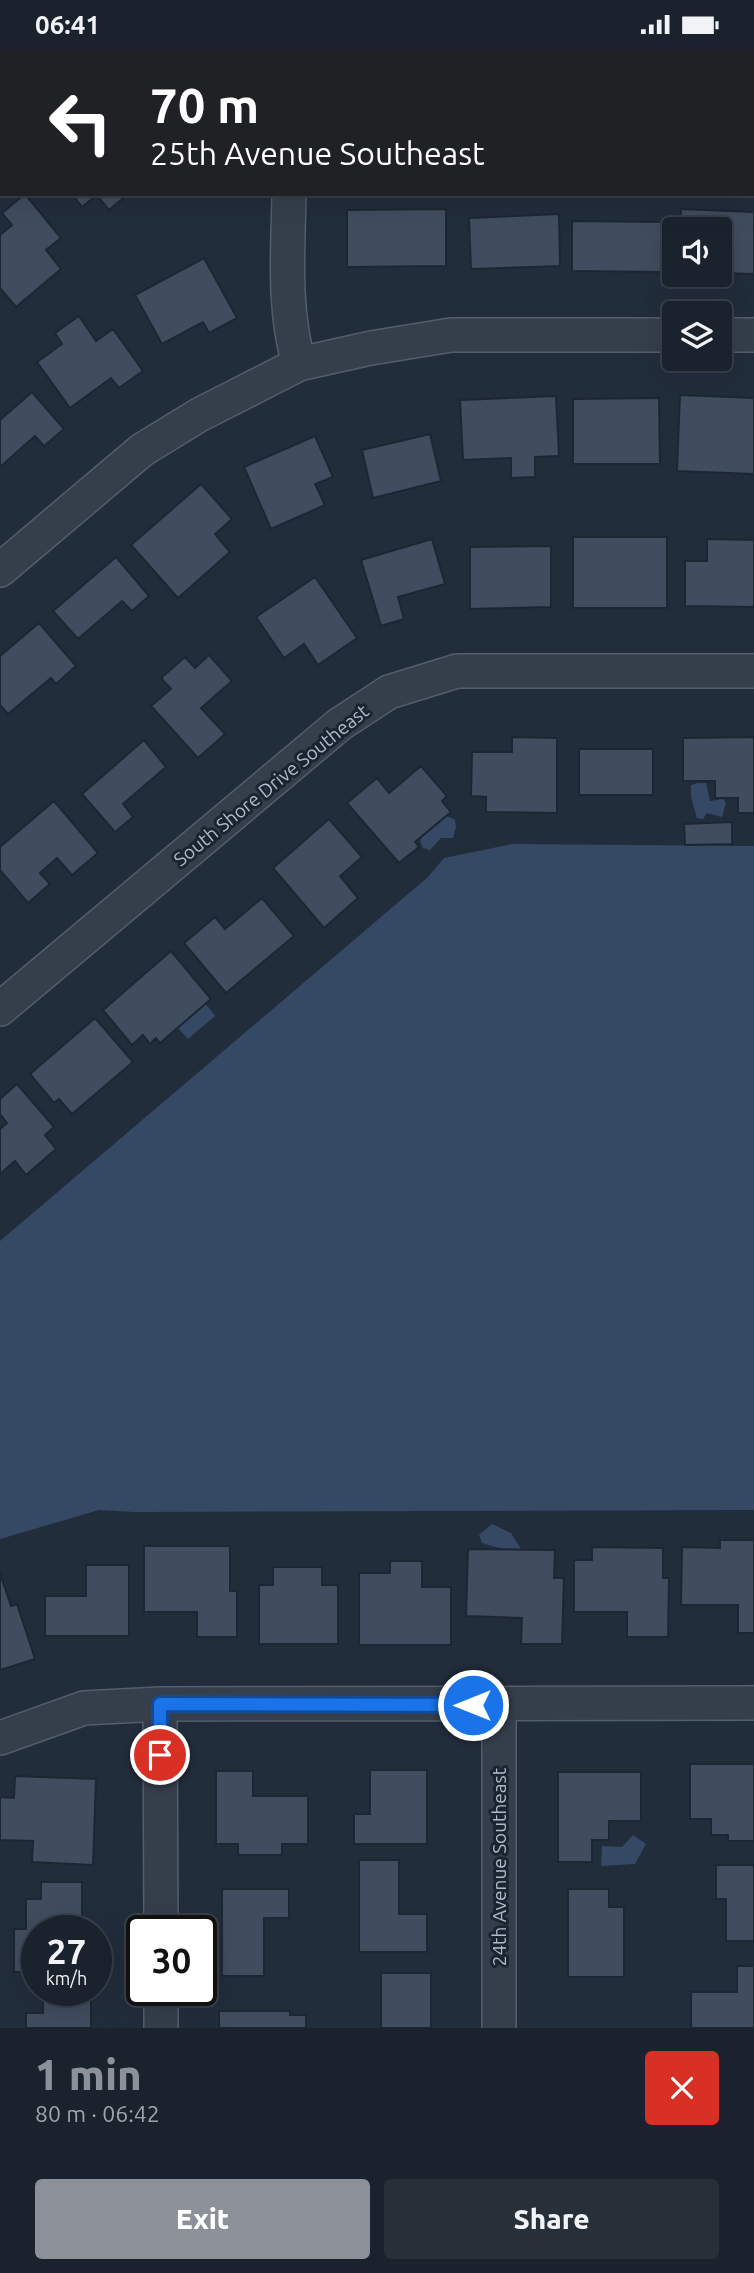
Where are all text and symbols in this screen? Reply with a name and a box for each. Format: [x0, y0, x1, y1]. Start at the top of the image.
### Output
text: 06:41 [35, 10, 100, 39]
icon: left [35, 77, 126, 168]
text: 70 m [150, 77, 259, 132]
text: 25th Avenue Southeast [150, 135, 485, 171]
map controls [662, 217, 732, 371]
button: sound [662, 217, 732, 287]
button: layers [662, 301, 732, 371]
street label: South Shore Drive Southeast [169, 699, 373, 870]
position arrow [436, 1668, 510, 1742]
pin [130, 1725, 190, 1785]
icon: arrive [141, 1736, 179, 1774]
street label: 24th Avenue Southeast [488, 1767, 510, 1966]
speed limit sign: 30 [126, 1915, 217, 2006]
text: 27 [47, 1931, 86, 1971]
text: km/h [46, 1968, 87, 1988]
text: 1 min [35, 2051, 142, 2098]
button: close [645, 2051, 719, 2125]
text: 80 m · 06:42 [35, 2101, 160, 2126]
button: Exit [35, 2179, 370, 2259]
button: Share [384, 2179, 719, 2259]

